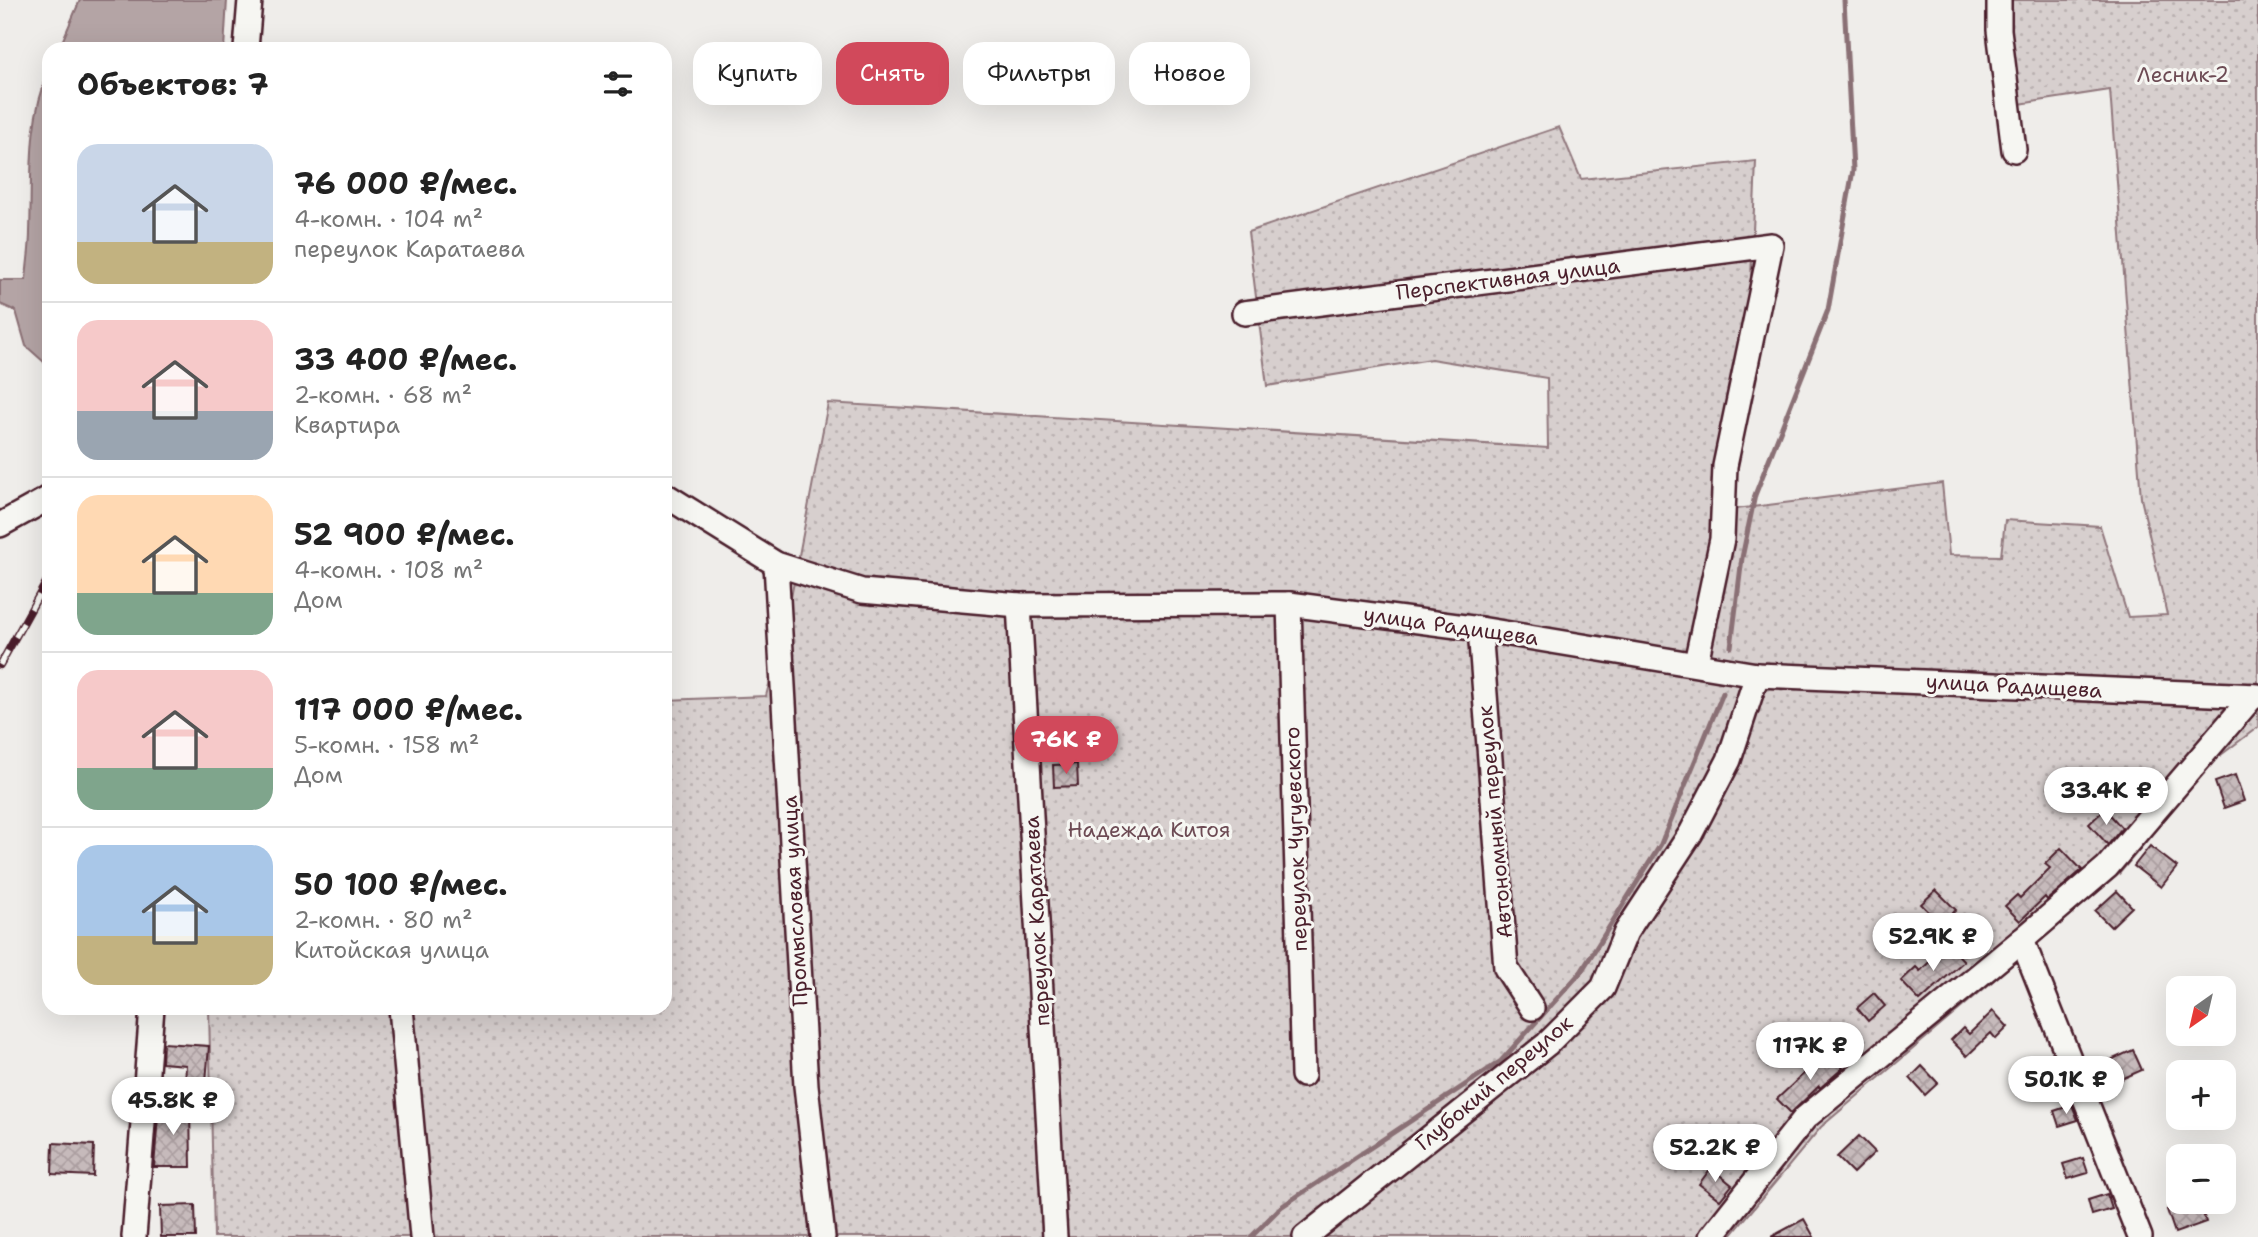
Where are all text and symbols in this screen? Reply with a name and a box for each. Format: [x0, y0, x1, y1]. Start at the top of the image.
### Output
chip: Купить [693, 42, 822, 105]
chip: Снять [836, 42, 949, 105]
chip: Фильтры [963, 42, 1115, 105]
chip: Новое [1129, 42, 1250, 105]
park label: Лесник-2 [2137, 61, 2229, 89]
text: Объектов: 7 [77, 64, 269, 105]
icon: filters [599, 65, 637, 103]
text: 76 000 ₽/мес. [294, 163, 518, 204]
icon: home [133, 172, 217, 256]
text: 4-комн. · 104 m² [294, 204, 483, 234]
text: переулок Каратаева [294, 234, 525, 264]
street label: Перспективная улица [1394, 251, 1622, 307]
text: 33 400 ₽/мес. [294, 339, 517, 380]
icon: home [133, 348, 217, 432]
text: 2-комн. · 68 m² [294, 380, 472, 410]
text: Квартира [294, 410, 400, 440]
text: 52 900 ₽/мес. [294, 514, 515, 555]
icon: home [133, 523, 217, 607]
text: 4-комн. · 108 m² [294, 555, 483, 585]
text: Дом [294, 585, 343, 615]
street label: улица Радищева [1362, 600, 1540, 652]
street label: улица Радищева [1925, 667, 2103, 705]
text: 117 000 ₽/мес. [294, 689, 523, 730]
icon: home [133, 698, 217, 782]
street label: Автономный переулок [1471, 704, 1519, 940]
pin: 76K ₽ [1017, 716, 1115, 776]
text: 76K ₽ [1030, 724, 1102, 754]
street label: переулок Чугуевского [1278, 726, 1314, 952]
text: 5-комн. · 158 m² [294, 730, 479, 760]
text: Дом [294, 760, 343, 790]
pin: 33.4K ₽ [2041, 768, 2171, 827]
text: 33.4K ₽ [2060, 775, 2152, 805]
street label: Промысловая улица [775, 795, 815, 1007]
street label: переулок Каратаева [1018, 815, 1056, 1027]
park label: Надежда Китоя [1068, 816, 1230, 844]
text: 50 100 ₽/мес. [294, 864, 507, 905]
icon: home [133, 873, 217, 957]
text: 2-комн. · 80 m² [294, 905, 473, 935]
pin: 52.9K ₽ [1868, 914, 1998, 973]
text: 52.9K ₽ [1888, 921, 1978, 951]
text: Китойская улица [294, 935, 489, 965]
north arrow [2166, 976, 2236, 1046]
map controls [2166, 976, 2236, 1214]
street label: Глубокий переулок [1410, 1009, 1578, 1157]
pin: 117K ₽ [1753, 1023, 1867, 1082]
text: 117K ₽ [1772, 1030, 1848, 1060]
pin: 50.1K ₽ [2001, 1056, 2131, 1116]
button: + [2166, 1060, 2236, 1130]
text: 50.1K ₽ [2024, 1064, 2108, 1094]
pin: 45.8K ₽ [108, 1078, 238, 1137]
text: 45.8K ₽ [128, 1085, 218, 1115]
pin: 52.2K ₽ [1650, 1124, 1780, 1184]
text: 52.2K ₽ [1669, 1132, 1761, 1162]
button: − [2166, 1144, 2236, 1214]

